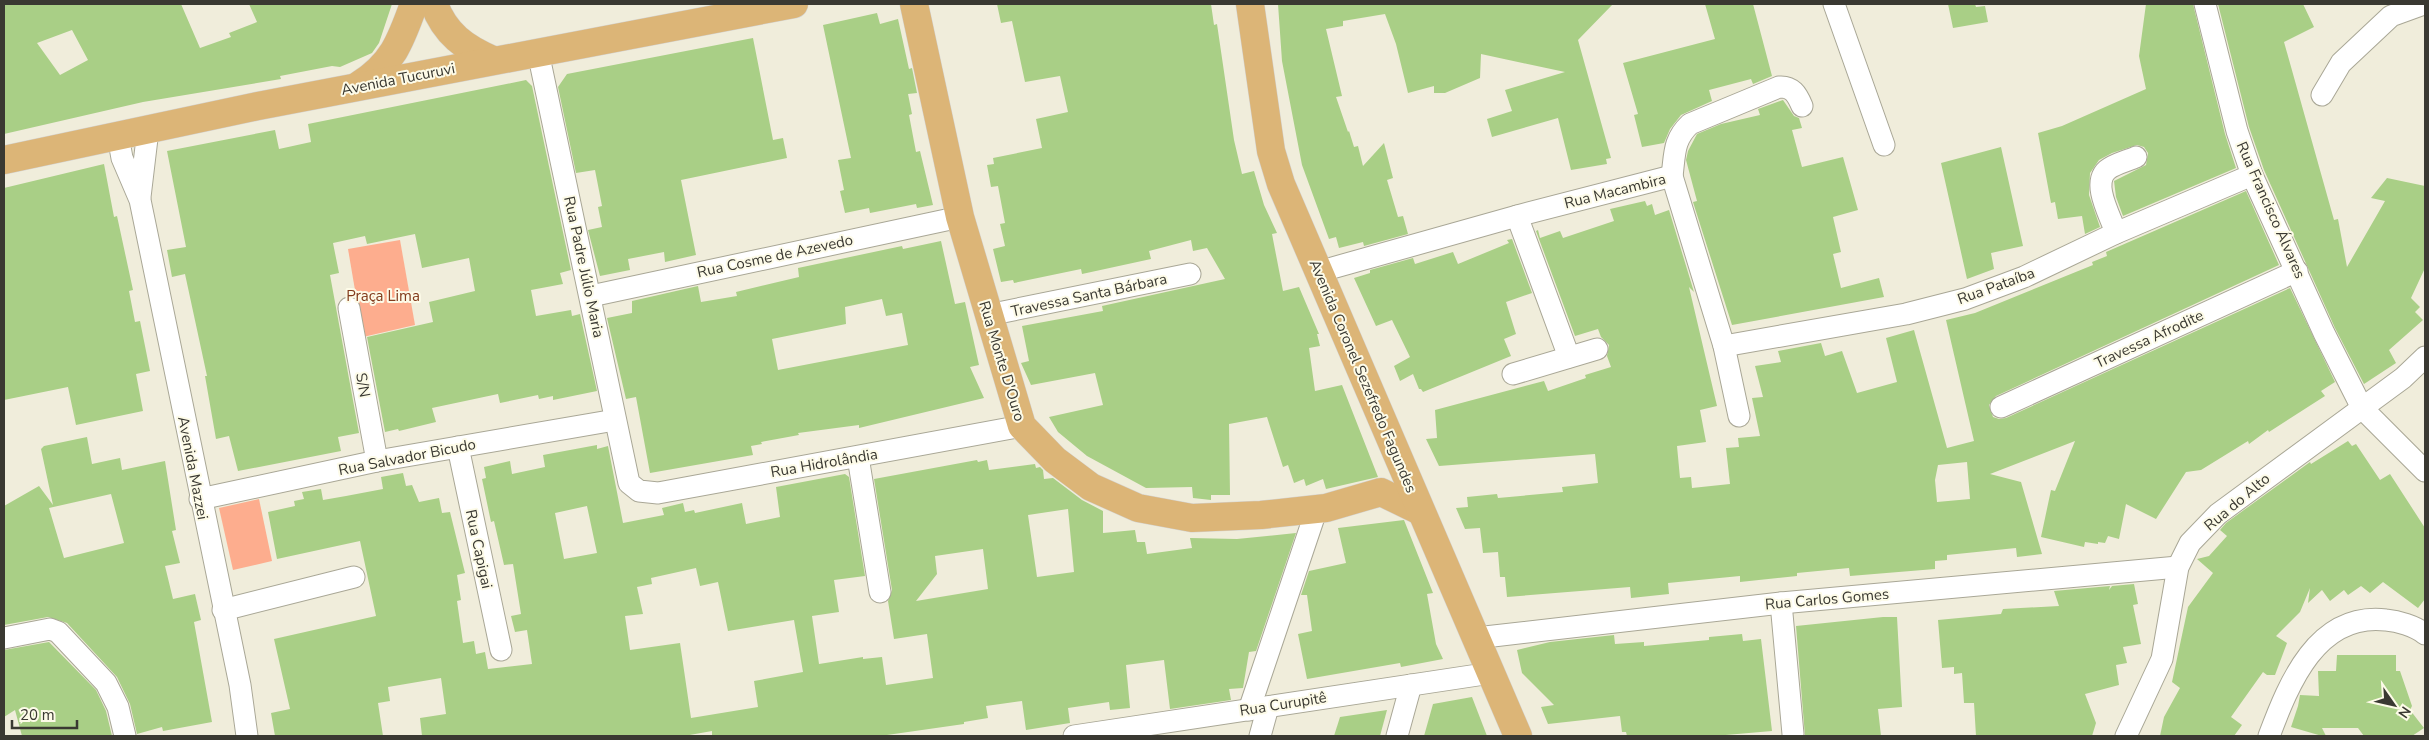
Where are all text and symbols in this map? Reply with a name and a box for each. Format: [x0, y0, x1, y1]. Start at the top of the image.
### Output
street label: Avenida Tucuruvi [339, 58, 457, 100]
street label: Rua Francisco Álvares [2232, 138, 2310, 282]
street label: Rua Macambira [1562, 169, 1668, 213]
street label: Rua Padre Júlio Maria [559, 194, 609, 340]
street label: Rua Cosme de Azevedo [695, 230, 855, 282]
street label: Avenida Coronel Sezefredo Fagundes [1305, 256, 1421, 496]
street label: Rua Pataíba [1955, 263, 2037, 309]
street label: Travessa Santa Bárbara [1009, 269, 1169, 321]
park label: Praça Lima [346, 286, 420, 306]
street label: Rua Monte D'Ouro [974, 298, 1030, 424]
street label: Travessa Afrodite [2091, 305, 2207, 373]
street label: S/N [351, 371, 375, 399]
street label: Avenida Mazzei [173, 415, 213, 521]
street label: Rua Salvador Bicudo [337, 434, 477, 480]
street label: Rua Hidrolândia [769, 444, 879, 482]
street label: Rua do Alto [2200, 469, 2274, 535]
street label: Rua Capigai [461, 508, 497, 590]
street label: Rua Carlos Gomes [1764, 584, 1890, 614]
north arrow [2369, 680, 2419, 730]
street label: Rua Curupitê [1238, 687, 1328, 721]
scale bar [12, 698, 78, 730]
text: N [2394, 702, 2415, 722]
text: 20 m [20, 705, 55, 725]

